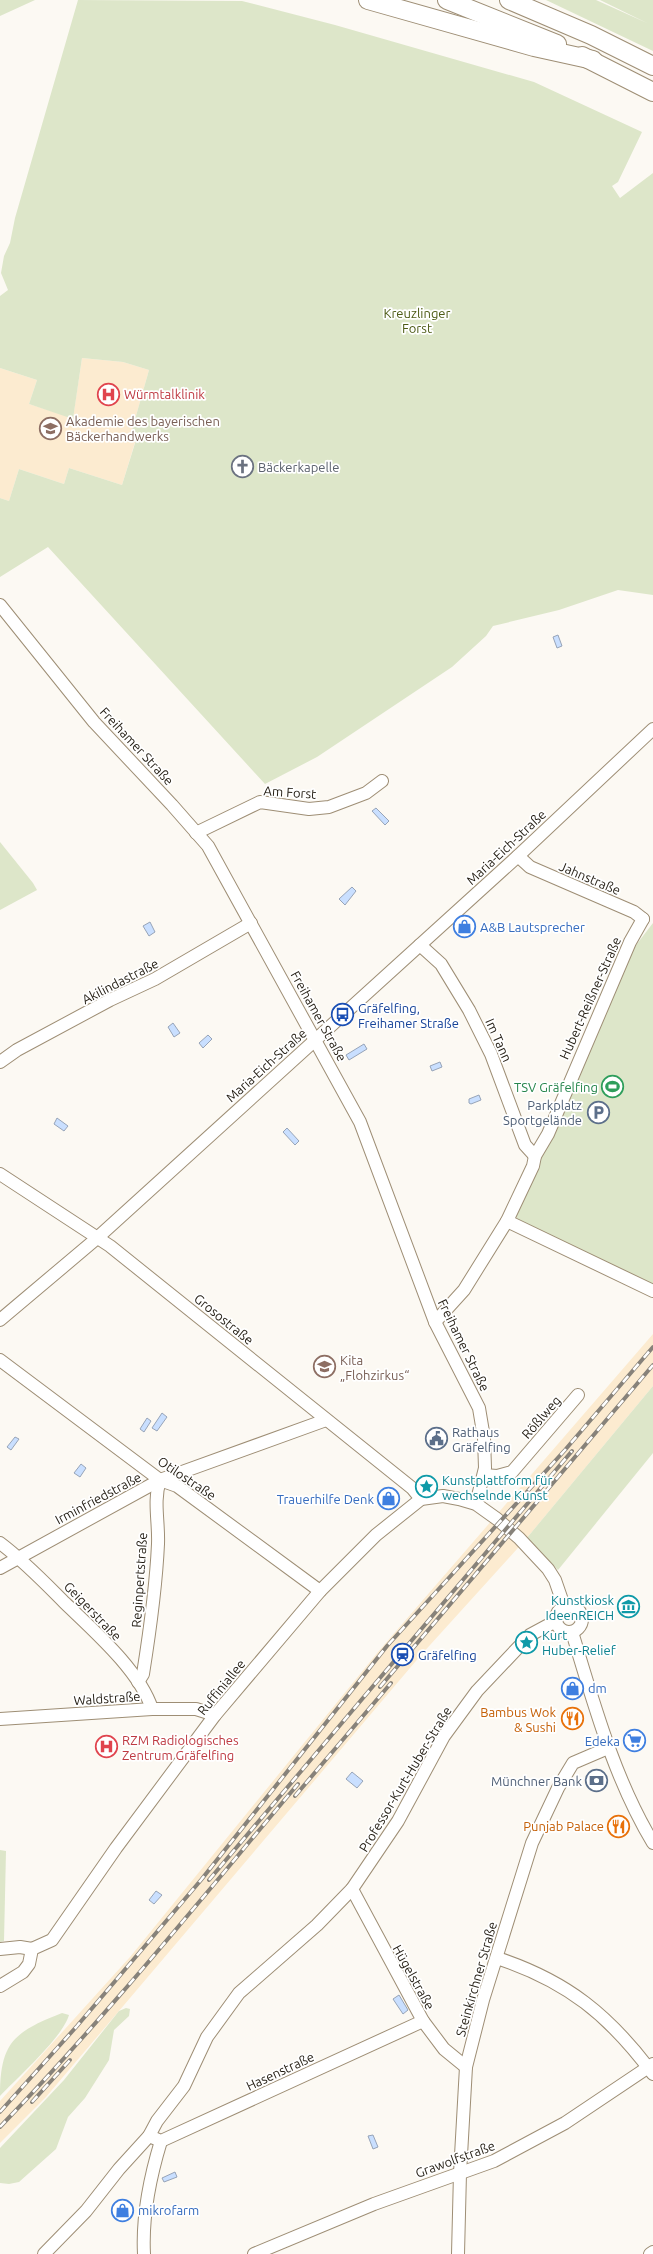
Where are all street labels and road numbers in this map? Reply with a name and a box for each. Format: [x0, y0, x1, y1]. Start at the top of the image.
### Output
street label: Freihamer Straße [98, 704, 176, 788]
street label: Am Forst [263, 783, 317, 801]
street label: Maria-Eich-Straße [464, 807, 548, 887]
street label: Jahnstraße [557, 859, 623, 897]
street label: Hubert-Reißner-Straße [557, 935, 623, 1061]
street label: Akilindastraße [79, 956, 161, 1006]
street label: Freihamer Straße [288, 969, 350, 1063]
street label: Im Tann [483, 1016, 515, 1064]
street label: Maria-Eich-Straße [223, 1025, 309, 1105]
street label: Grosostraße [192, 1291, 256, 1347]
street label: Freihamer Straße [436, 1297, 492, 1393]
street label: Rößlweg [519, 1393, 563, 1441]
street label: Otilostraße [155, 1454, 219, 1502]
street label: Irminfriedstraße [53, 1469, 143, 1527]
street label: Reginpertstraße [129, 1532, 149, 1628]
street label: Geigerstraße [62, 1579, 124, 1643]
street label: Ruffiniallee [194, 1657, 248, 1717]
street label: Waldstraße [73, 1689, 141, 1707]
street label: Professor-Kurt-Huber-Straße [356, 1704, 454, 1854]
street label: Steinkirchner Straße [453, 1920, 499, 2038]
street label: Hügelstraße [390, 1942, 438, 2012]
street label: Hasenstraße [244, 2049, 316, 2093]
street label: Grawolfstraße [413, 2138, 497, 2180]

